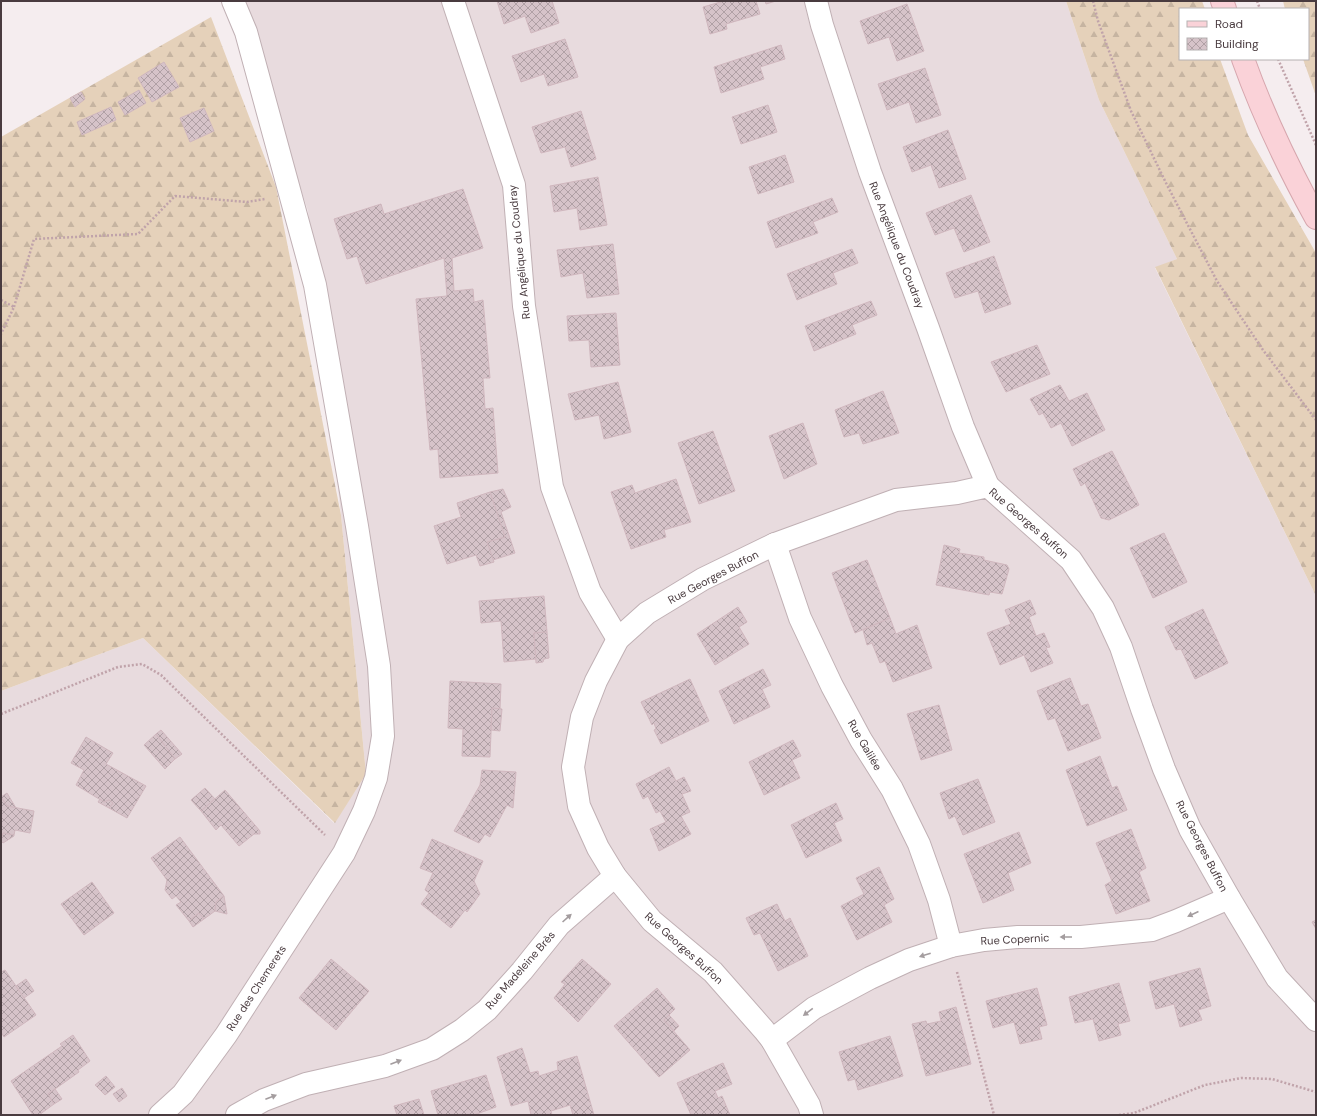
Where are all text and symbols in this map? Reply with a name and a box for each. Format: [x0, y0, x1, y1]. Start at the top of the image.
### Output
legend [1179, 8, 1309, 60]
text: Road [1215, 16, 1243, 32]
text: Building [1215, 36, 1259, 52]
street label: Rue Angélique du Coudray [866, 179, 928, 311]
street label: Rue Angélique du Coudray [505, 184, 533, 320]
street label: Rue Georges Buffon [986, 485, 1072, 561]
street label: Rue Georges Buffon [665, 547, 761, 607]
street label: Rue Galilée [845, 717, 885, 773]
street label: Rue Georges Buffon [1173, 798, 1231, 894]
street label: Rue Georges Buffon [642, 909, 726, 987]
one-way arrow [1187, 910, 1199, 917]
one-way arrow [562, 913, 572, 922]
street label: Rue Madeleine Brès [482, 928, 558, 1012]
street label: Rue Copernic [980, 930, 1050, 948]
one-way arrow [1059, 934, 1072, 940]
street label: Rue des Chemerets [223, 942, 289, 1034]
one-way arrow [918, 952, 930, 958]
one-way arrow [803, 1008, 814, 1017]
one-way arrow [391, 1059, 403, 1065]
one-way arrow [266, 1094, 278, 1100]

